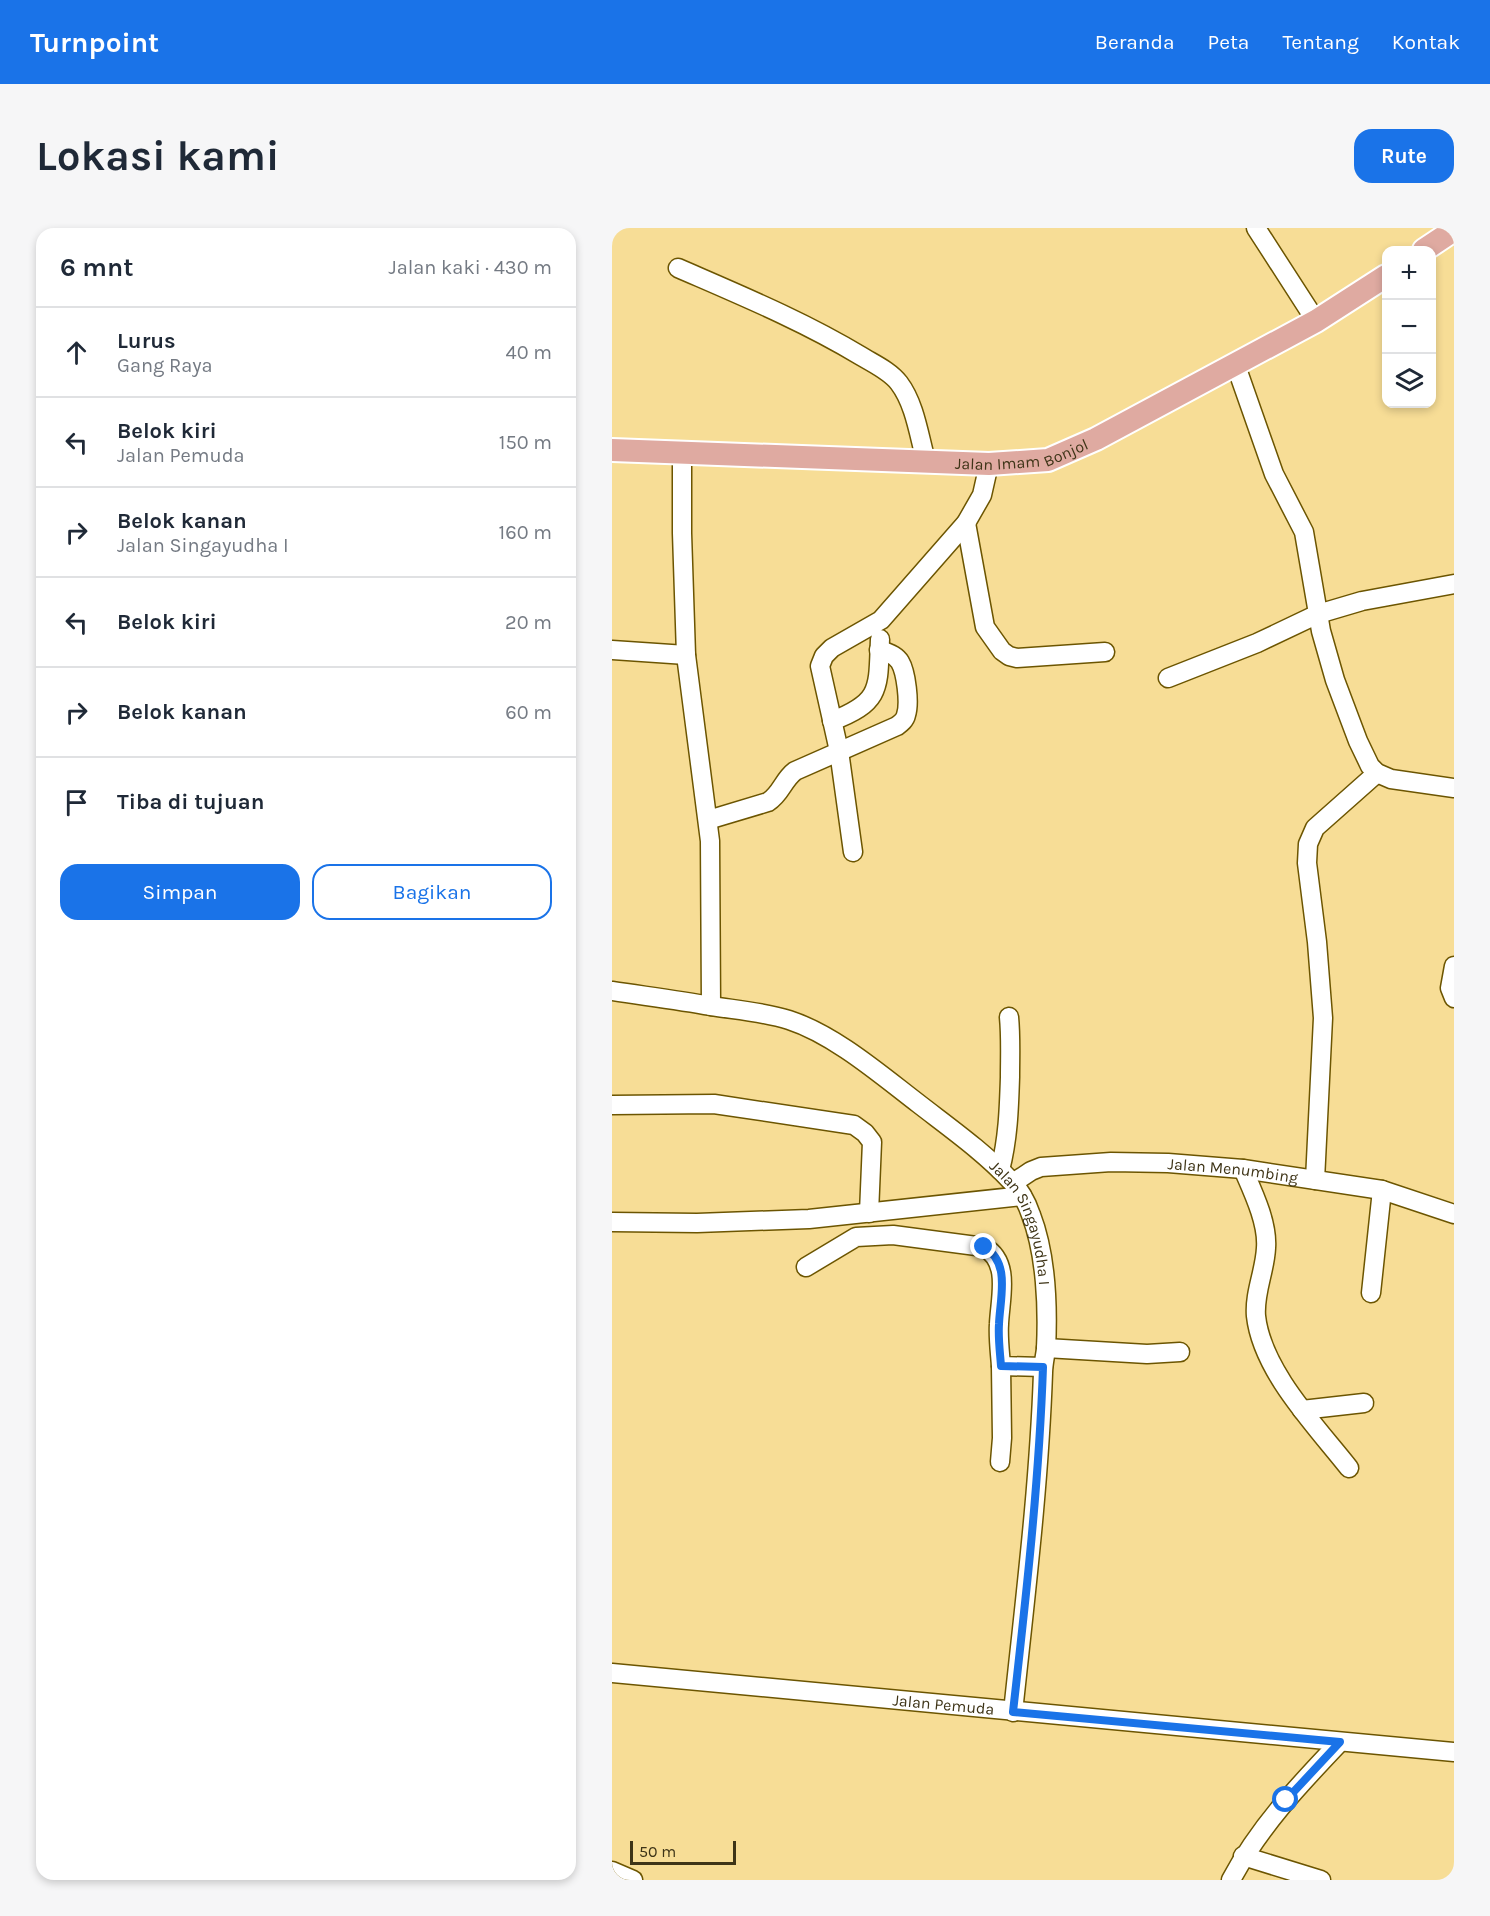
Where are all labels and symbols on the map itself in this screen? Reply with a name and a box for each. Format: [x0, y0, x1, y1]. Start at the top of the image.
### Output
street label: Jalan Imam Bonjol [955, 435, 1091, 474]
street label: Jalan Menumbing [1167, 1154, 1299, 1187]
street label: Jalan Singayudha I [986, 1156, 1054, 1286]
route end [970, 1233, 996, 1259]
street label: Jalan Pemuda [892, 1690, 995, 1719]
route start [1272, 1786, 1298, 1812]
scale bar [630, 1838, 736, 1866]

